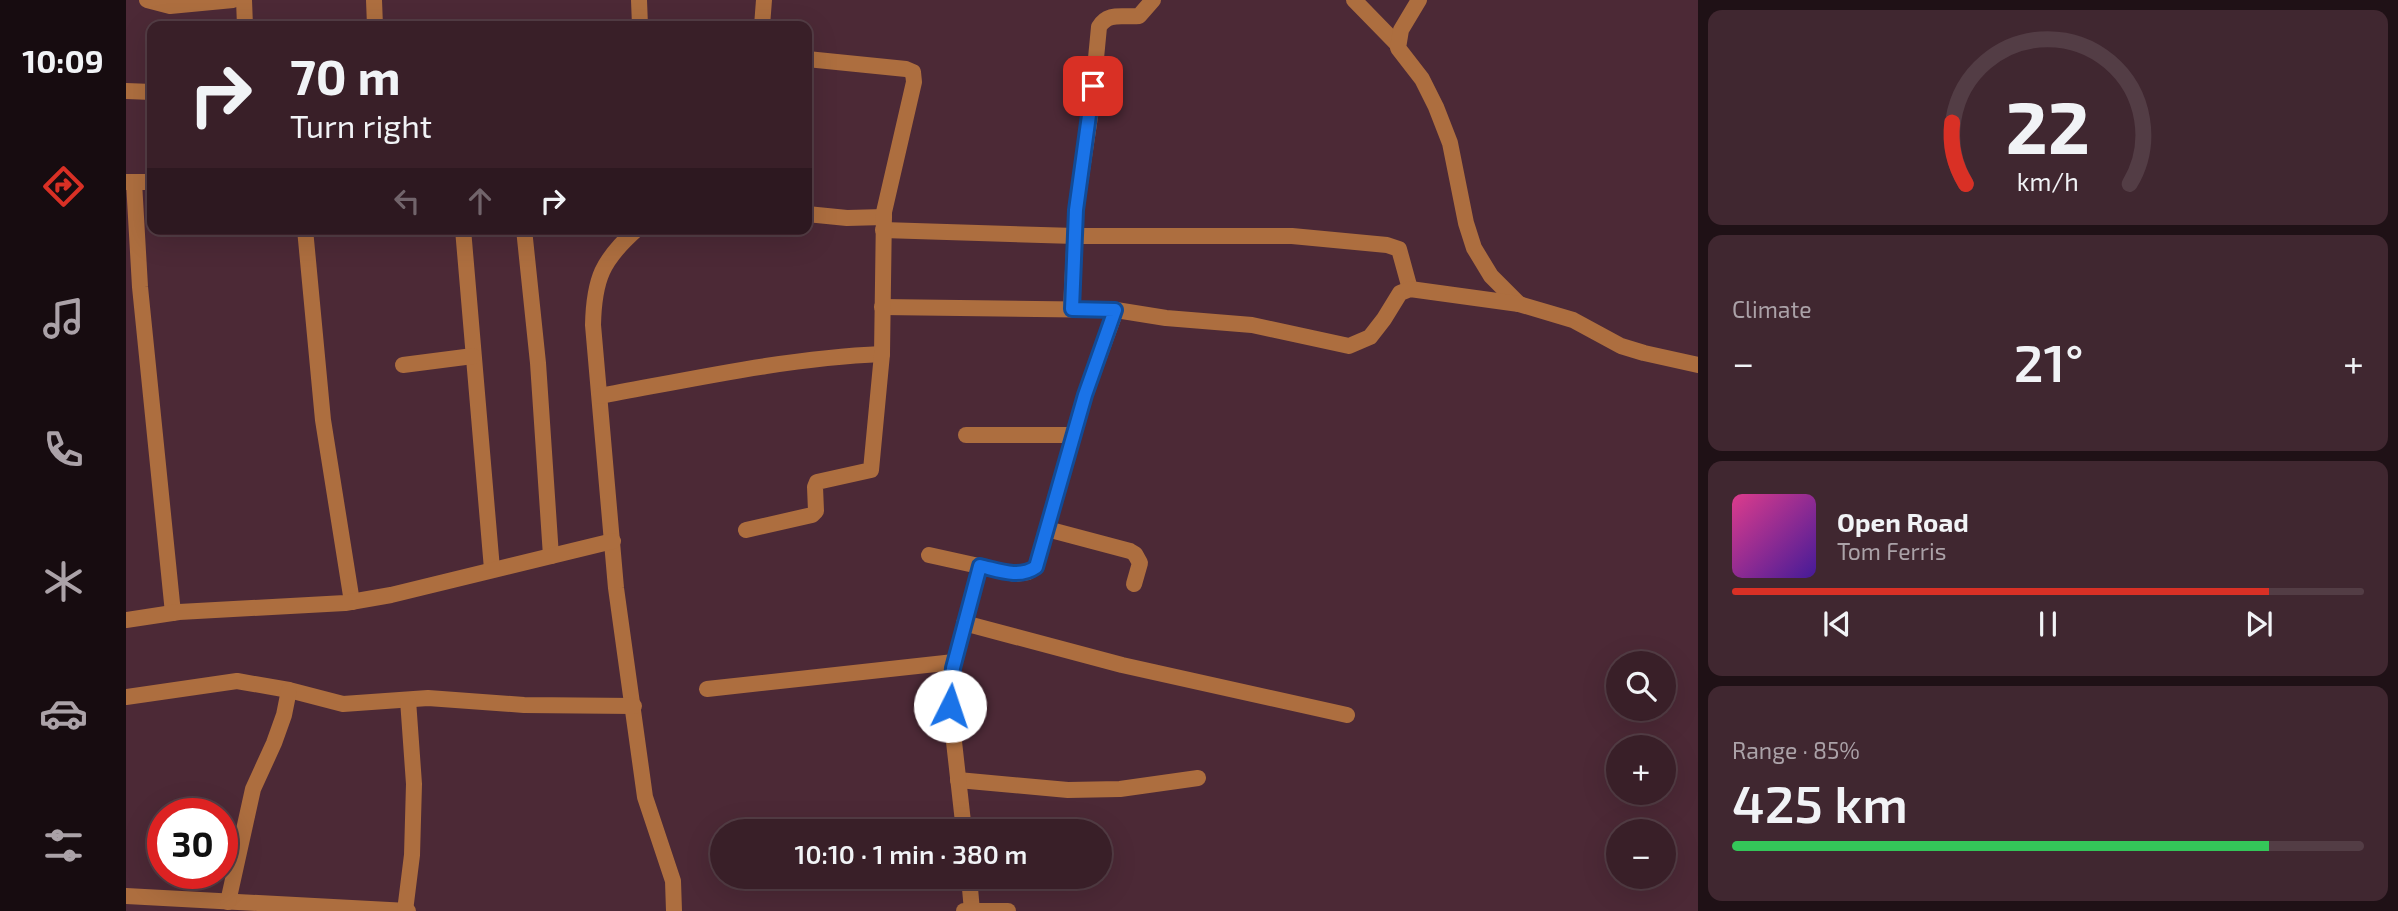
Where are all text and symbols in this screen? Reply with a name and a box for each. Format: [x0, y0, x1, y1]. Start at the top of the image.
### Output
text: 10:09 [22, 41, 104, 79]
text: 70 m [290, 46, 401, 105]
icon: right [175, 49, 266, 140]
pin [1063, 56, 1123, 116]
icon: arrive [1074, 67, 1112, 105]
text: 22 [2006, 81, 2090, 169]
text: Turn right [290, 106, 432, 144]
icon: directions [39, 162, 88, 211]
text: km/h [2017, 165, 2079, 195]
icon: left [388, 182, 426, 220]
icon: ahead [461, 182, 499, 220]
icon: right [534, 182, 572, 220]
icon: music [39, 294, 88, 343]
text: Climate [1732, 295, 1812, 323]
text: 21° [2014, 330, 2084, 392]
text: − [1732, 339, 1754, 385]
text: + [2343, 339, 2364, 385]
icon: phone [39, 425, 88, 474]
text: Open Road [1837, 506, 1969, 537]
text: Tom Ferris [1837, 537, 1946, 565]
icon: climate [39, 557, 88, 606]
icon: previous [1818, 605, 1856, 643]
icon: pause [2029, 605, 2067, 643]
icon: next [2240, 605, 2278, 643]
map controls [1606, 651, 1676, 889]
button: search [1606, 651, 1676, 721]
position arrow [913, 669, 987, 743]
icon: car [39, 689, 88, 738]
button: + [1606, 735, 1676, 805]
text: Range · 85% [1732, 736, 1860, 764]
text: 425 km [1732, 771, 1908, 833]
speed limit sign: 30 [147, 798, 238, 889]
button: − [1606, 819, 1676, 889]
icon: filters [39, 821, 88, 870]
text: 10:10 · 1 min · 380 m [795, 838, 1027, 869]

